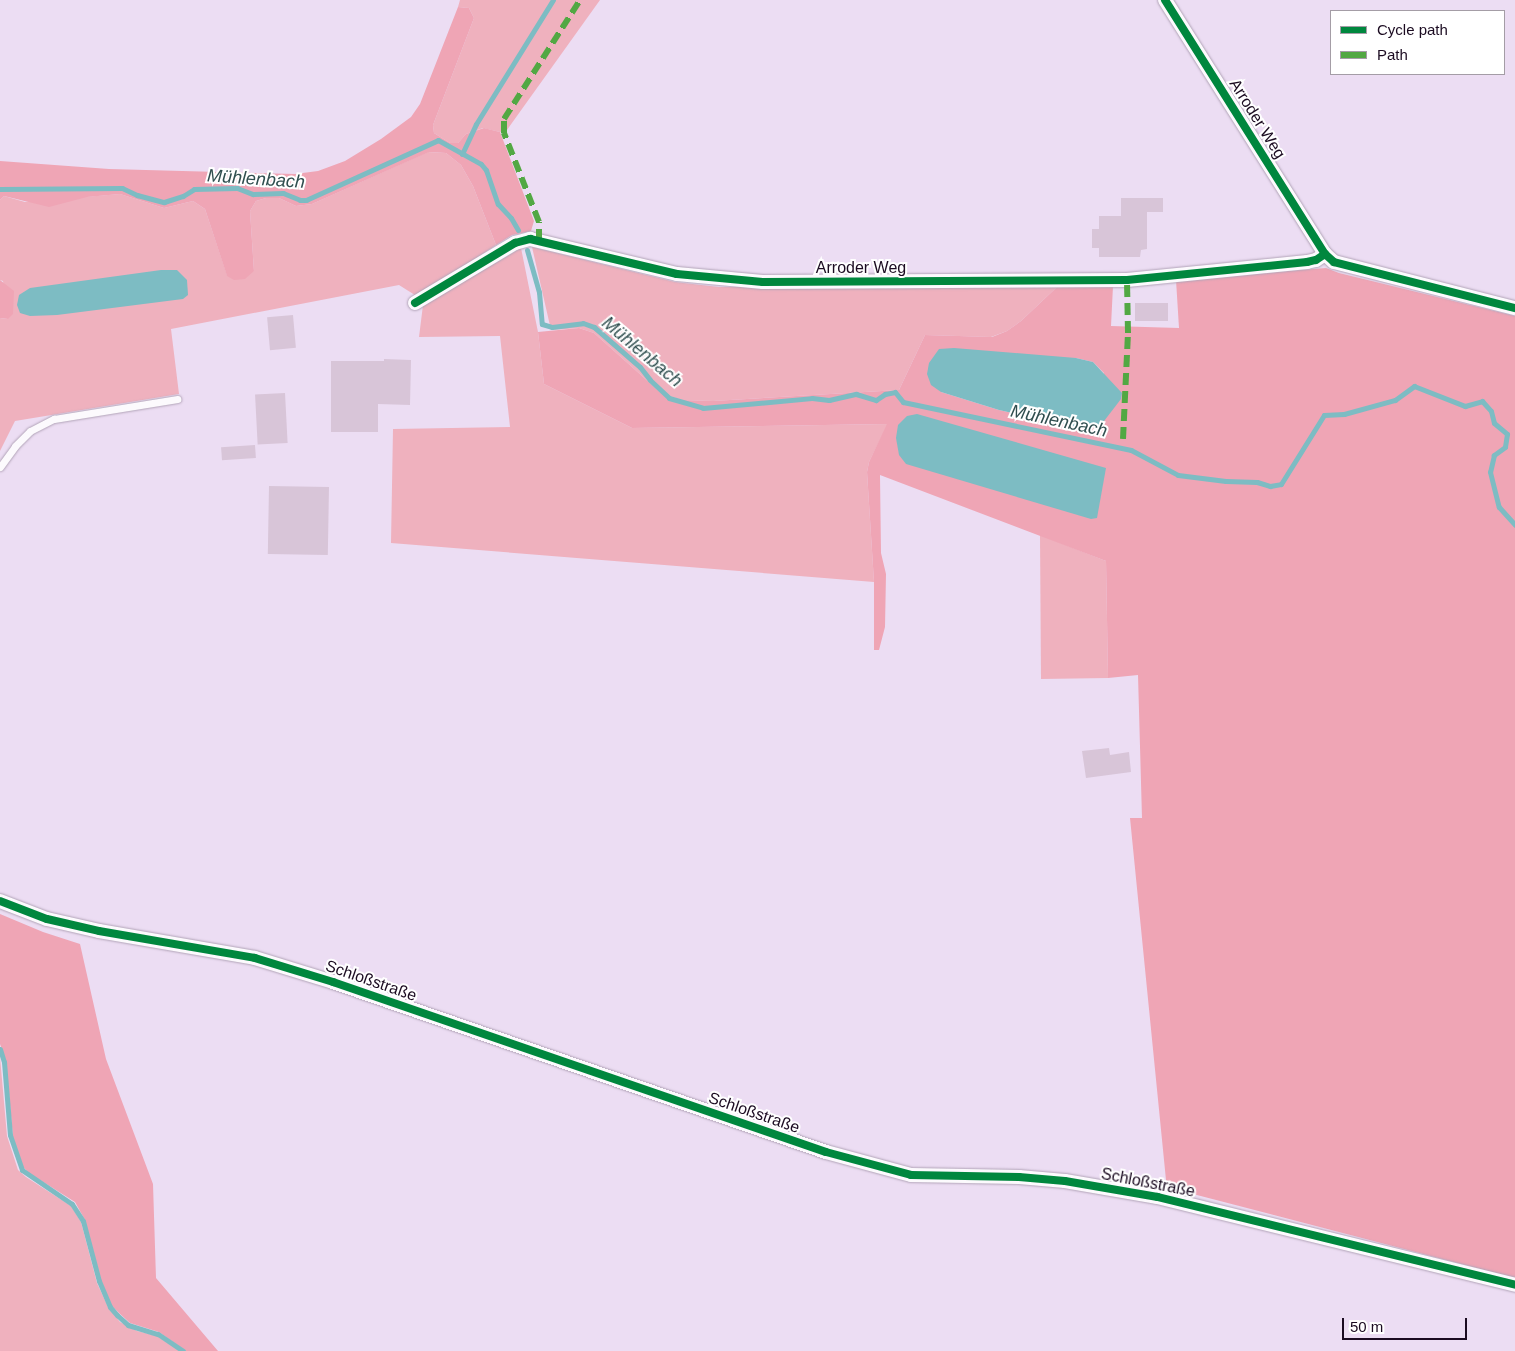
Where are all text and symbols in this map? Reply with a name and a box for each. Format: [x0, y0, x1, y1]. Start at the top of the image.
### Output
legend [1330, 10, 1505, 75]
text: Cycle path [1377, 21, 1448, 38]
text: Path [1377, 46, 1408, 63]
street label: Arroder Weg [1225, 76, 1289, 162]
water label: Mühlenbach [206, 165, 306, 193]
street label: Arroder Weg [816, 258, 906, 278]
water label: Mühlenbach [597, 312, 687, 392]
water label: Mühlenbach [1009, 400, 1109, 442]
street label: Schloßstraße [323, 956, 419, 1006]
street label: Schloßstraße [706, 1088, 802, 1138]
street label: Schloßstraße [1099, 1164, 1197, 1202]
scale bar [1345, 1308, 1470, 1340]
text: 50 m [1350, 1318, 1383, 1335]

